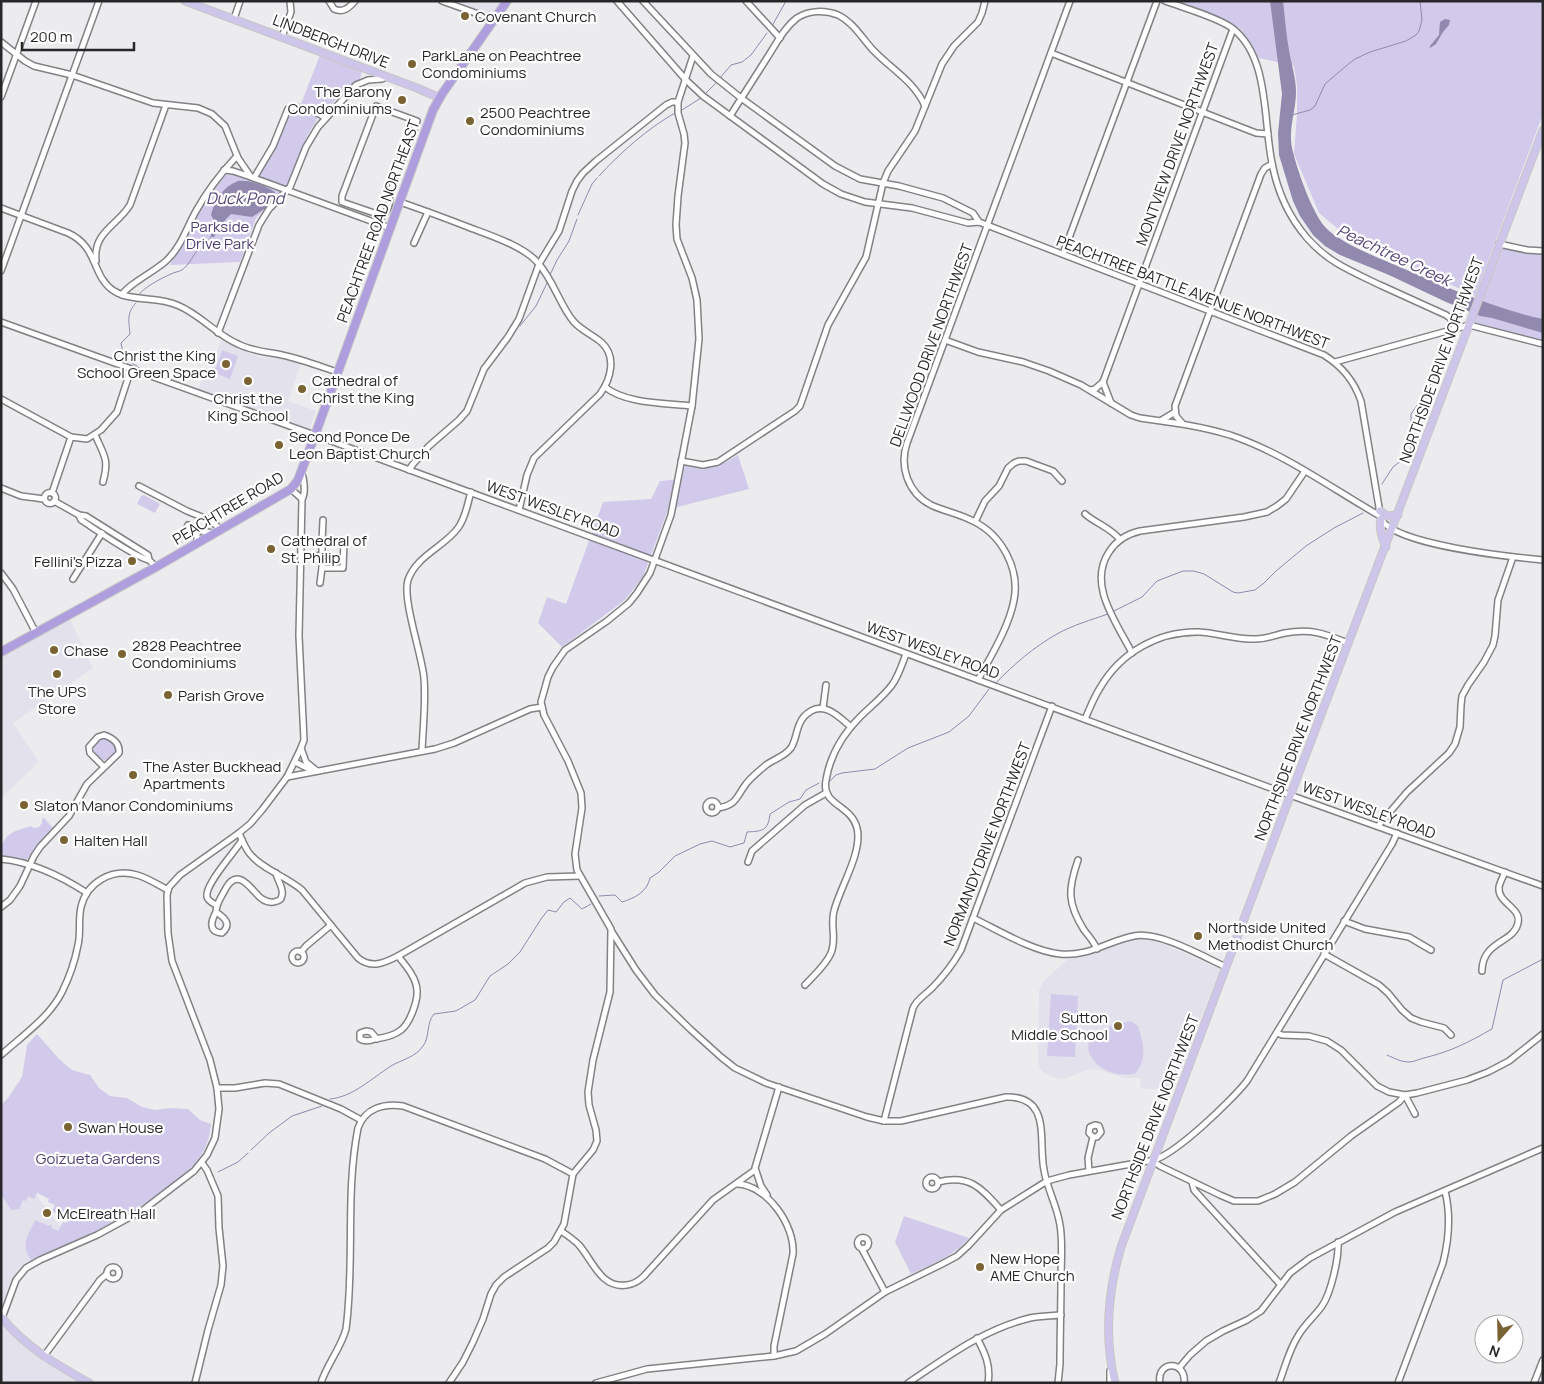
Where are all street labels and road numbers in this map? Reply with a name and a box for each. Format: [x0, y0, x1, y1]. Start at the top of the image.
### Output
street label: LINDBERGH DRIVE [270, 9, 392, 73]
street label: MONTVIEW DRIVE NORTHWEST [1130, 40, 1224, 248]
street label: PEACHTREE ROAD NORTHEAST [331, 117, 425, 325]
street label: PEACHTREE BATTLE AVENUE NORTHWEST [1054, 230, 1333, 354]
street label: DELLWOOD DRIVE NORTHWEST [884, 240, 978, 450]
street label: NORTHSIDE DRIVE NORTHWEST [1394, 254, 1488, 466]
street label: PEACHTREE ROAD [169, 467, 287, 549]
street label: WEST WESLEY ROAD [483, 475, 623, 543]
street label: WEST WESLEY ROAD [863, 616, 1003, 684]
street label: NORTHSIDE DRIVE NORTHWEST [1249, 632, 1347, 844]
street label: NORMANDY DRIVE NORTHWEST [938, 739, 1036, 949]
street label: WEST WESLEY ROAD [1299, 776, 1439, 844]
street label: NORTHSIDE DRIVE NORTHWEST [1106, 1011, 1204, 1223]

